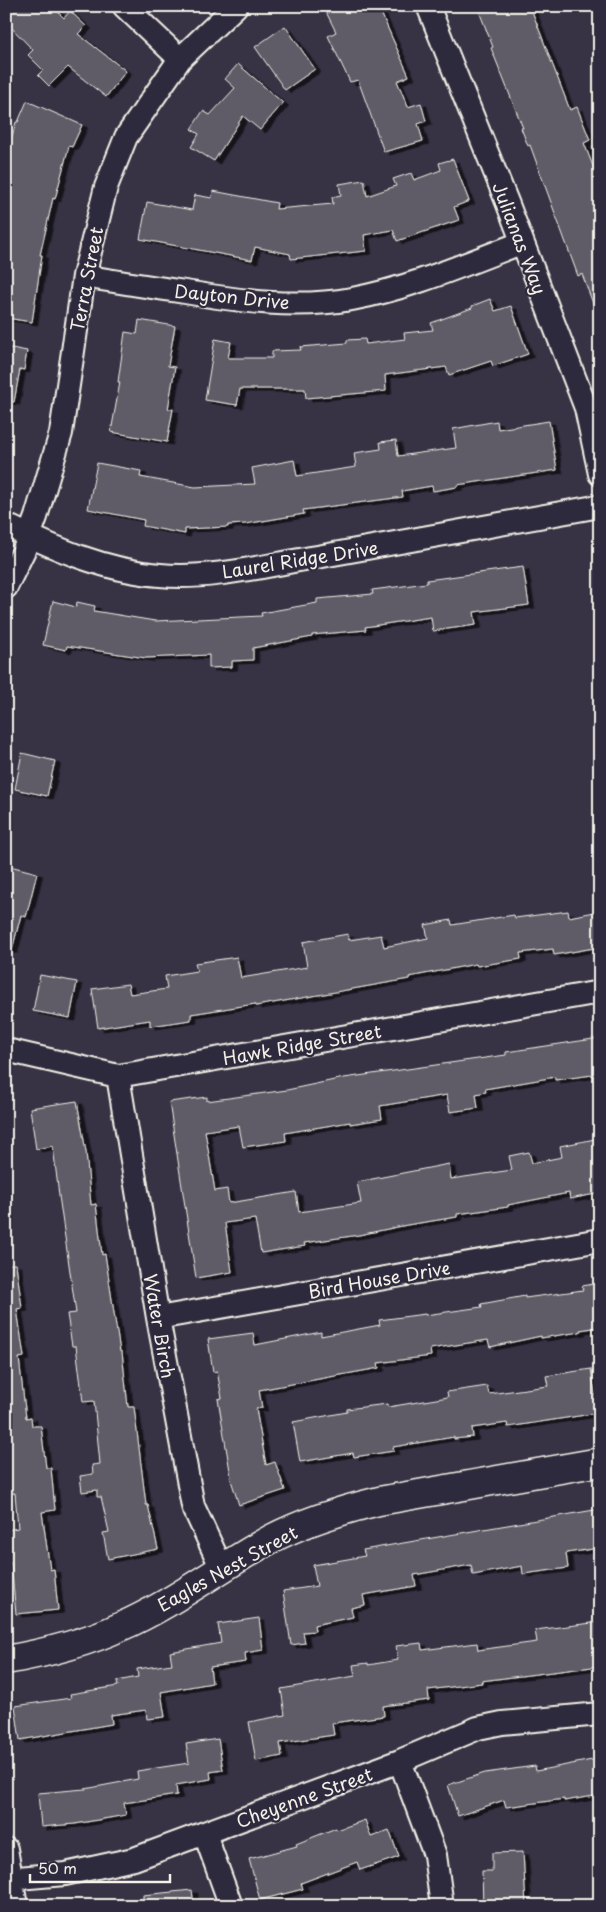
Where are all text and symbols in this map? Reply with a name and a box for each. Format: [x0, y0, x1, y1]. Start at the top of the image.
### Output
street label: Julianas Way [486, 178, 554, 298]
street label: Terra Street [63, 224, 109, 334]
street label: Dayton Drive [173, 277, 291, 315]
street label: Laurel Ridge Drive [220, 533, 380, 585]
street label: Hawk Ridge Street [221, 1017, 383, 1071]
street label: Bird House Drive [306, 1253, 452, 1305]
street label: Water Birch [138, 1272, 182, 1380]
street label: Eagles Nest Street [152, 1518, 302, 1618]
street label: Cheyenne Street [232, 1760, 376, 1834]
scale bar [30, 1852, 170, 1884]
text: 50 m [38, 1856, 77, 1879]

